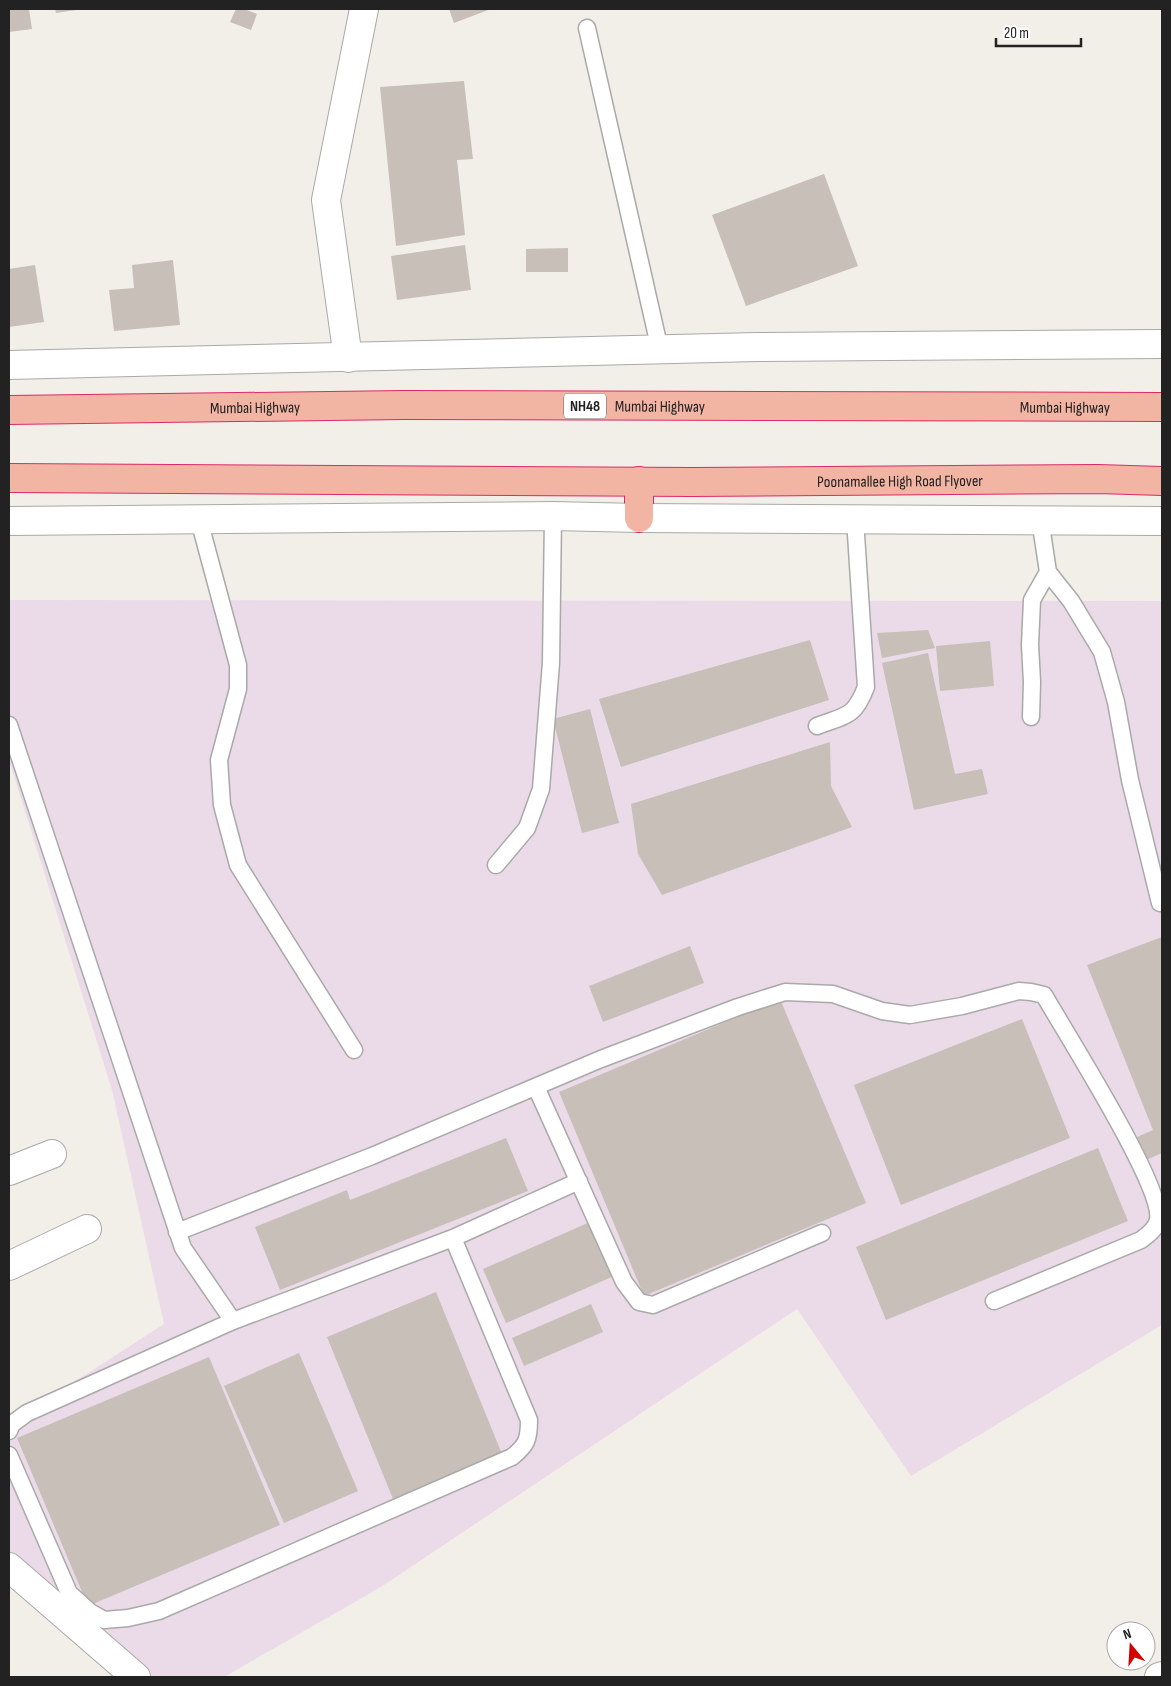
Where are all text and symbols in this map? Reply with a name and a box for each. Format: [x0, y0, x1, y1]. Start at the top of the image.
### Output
scale bar [996, 15, 1081, 47]
text: 20 m [1004, 24, 1029, 43]
road number: NH48 [564, 394, 606, 418]
street label: Mumbai Highway [210, 398, 300, 418]
street label: Mumbai Highway [615, 398, 705, 417]
street label: Mumbai Highway [1020, 399, 1110, 418]
street label: Poonamallee High Road Flyover [817, 472, 983, 492]
north arrow [1106, 1621, 1156, 1671]
text: N [1121, 1625, 1133, 1643]

